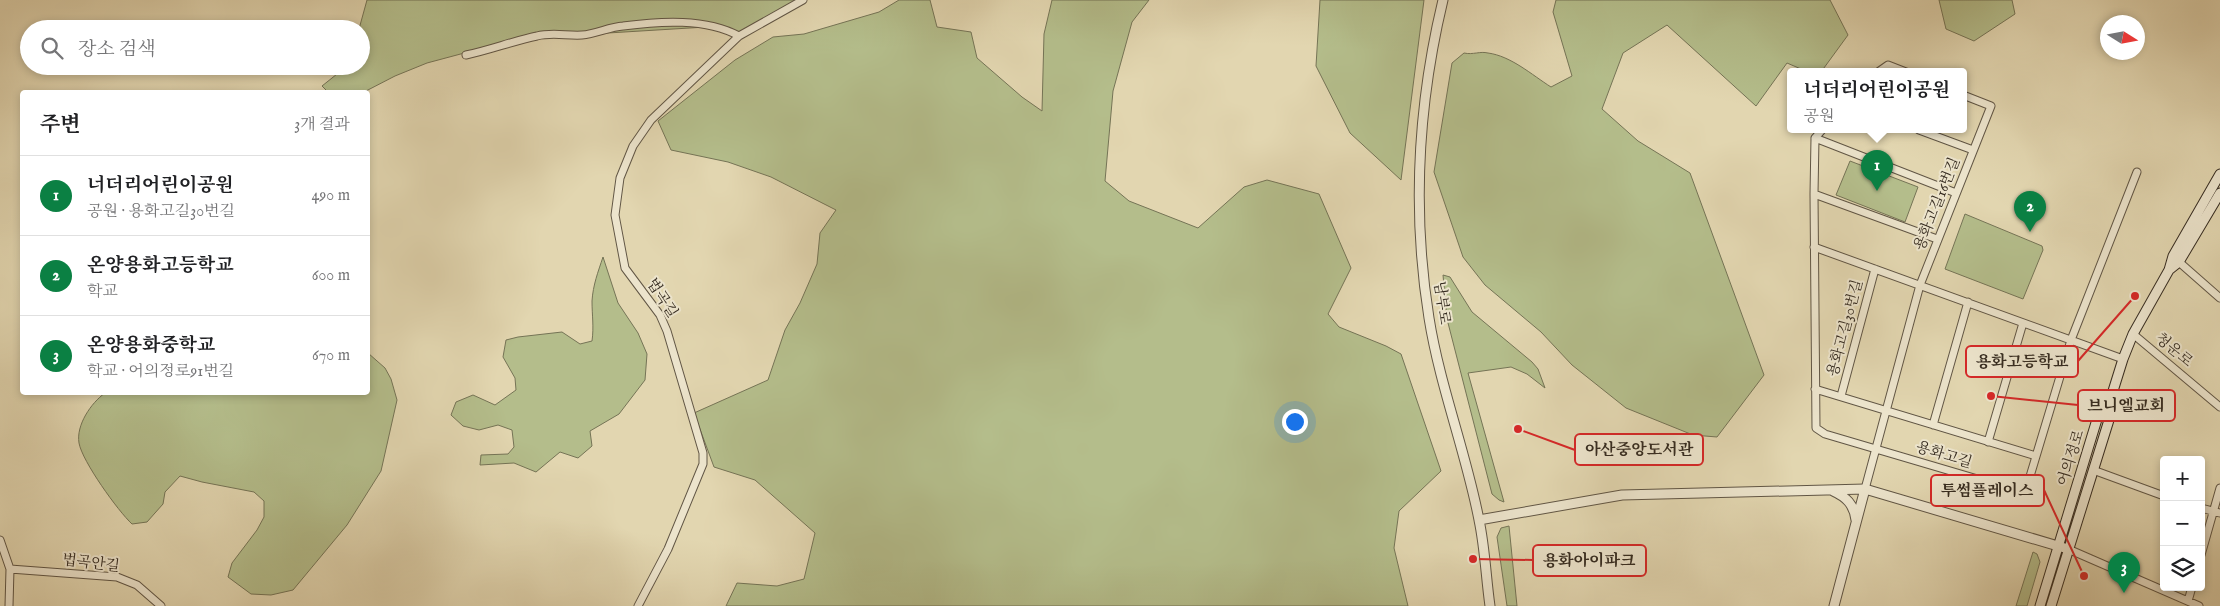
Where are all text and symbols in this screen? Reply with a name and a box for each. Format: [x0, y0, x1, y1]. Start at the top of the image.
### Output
north arrow [2100, 15, 2145, 60]
search box [20, 20, 370, 75]
icon: search [38, 34, 66, 62]
text: 장소 검색 [78, 38, 156, 62]
popup [1787, 68, 1967, 133]
text: 너더리어린이공원 [1804, 79, 1950, 103]
text: 공원 [1804, 107, 1835, 127]
text: 주변 [40, 112, 81, 139]
text: 3개 결과 [294, 115, 350, 135]
pin: 1 [1861, 150, 1893, 191]
street label: 용화고길16번길 [1910, 155, 1964, 253]
text: 너더리어린이공원 [87, 174, 234, 198]
text: 1 [53, 186, 59, 206]
text: 490 m [311, 186, 350, 206]
pin: 2 [2014, 191, 2046, 232]
text: 공원 · 용화고길30번길 [87, 202, 235, 222]
text: 온양용화고등학교 [87, 254, 234, 278]
text: 2 [52, 266, 60, 286]
text: 600 m [312, 266, 350, 286]
street label: 법곡길 [642, 275, 682, 321]
street label: 용화고길30번길 [1823, 277, 1867, 379]
street label: 남부로 [1430, 280, 1455, 326]
text: 학교 [87, 282, 118, 302]
street label: 청운로 [2151, 329, 2197, 372]
text: 온양용화중학교 [87, 334, 215, 358]
text: 3 [53, 346, 59, 366]
text: 670 m [312, 346, 350, 366]
callout: 용화고등학교 [1966, 346, 2078, 377]
text: 용화고등학교 [1976, 352, 2069, 373]
text: 학교 · 어의정로91번길 [87, 362, 234, 382]
callout: 브니엘교회 [2078, 390, 2175, 421]
text: 브니엘교회 [2087, 396, 2165, 417]
your location [1282, 409, 1308, 435]
street label: 어의정로 [2053, 427, 2089, 488]
callout: 아산중앙도서관 [1575, 434, 1703, 465]
street label: 용화고길 [1914, 437, 1974, 473]
text: 아산중앙도서관 [1585, 440, 1694, 461]
map controls [2160, 456, 2205, 591]
button: + [2160, 456, 2205, 501]
callout: 투썸플레이스 [1931, 475, 2044, 506]
text: 투썸플레이스 [1941, 481, 2034, 502]
button: − [2160, 501, 2205, 546]
callout: 용화아이파크 [1533, 545, 1646, 576]
button: layers [2160, 546, 2205, 591]
street label: 법곡안길 [61, 550, 121, 576]
text: 용화아이파크 [1543, 551, 1636, 572]
pin: 3 [2108, 552, 2140, 593]

